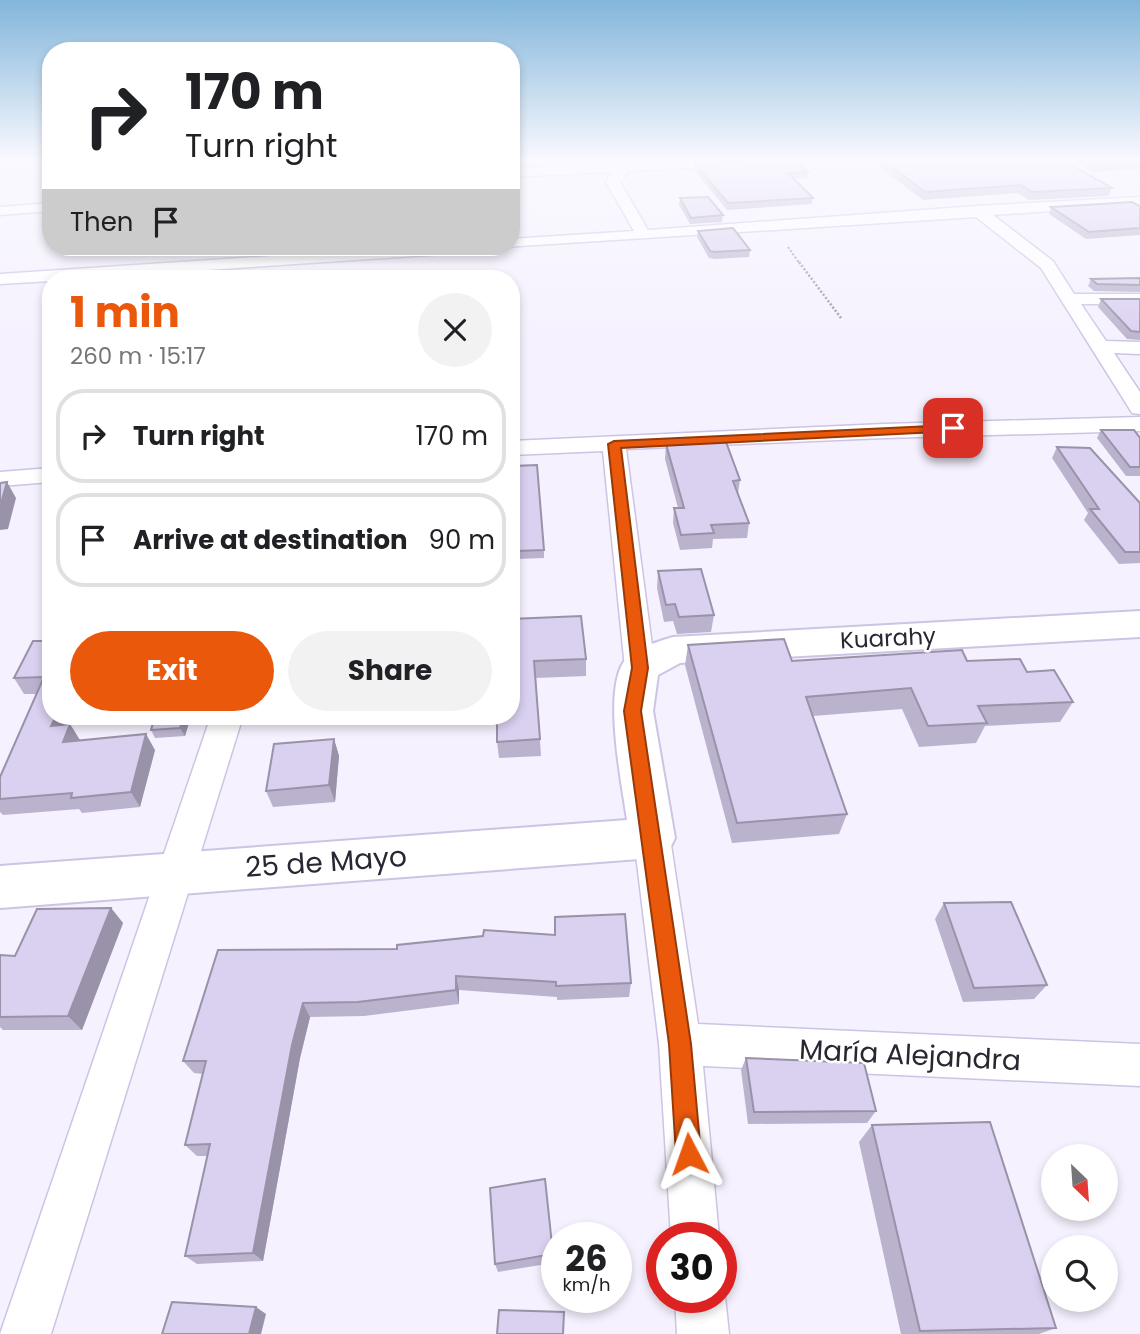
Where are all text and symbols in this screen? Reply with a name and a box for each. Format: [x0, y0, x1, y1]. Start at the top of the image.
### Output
text: 170 m [185, 58, 324, 126]
icon: right [70, 70, 161, 161]
text: Turn right [185, 123, 337, 168]
icon: arrive [147, 203, 185, 241]
text: Then [70, 204, 133, 240]
text: 1 min [70, 283, 180, 342]
button: close [418, 293, 492, 367]
text: 260 m · 15:17 [70, 340, 206, 372]
pin [923, 398, 983, 458]
icon: arrive [934, 409, 972, 447]
icon: right [74, 417, 112, 455]
text: Turn right [133, 418, 265, 454]
text: 170 m [415, 418, 488, 454]
icon: arrive [74, 521, 112, 559]
text: Arrive at destination [133, 522, 408, 558]
text: 90 m [429, 522, 495, 558]
street label: Kuarahy [839, 620, 937, 656]
button: Exit [70, 631, 274, 711]
button: Share [288, 631, 492, 711]
street label: 25 de Mayo [244, 837, 408, 887]
street label: María Alejandra [798, 1030, 1022, 1080]
position arrow [652, 1117, 726, 1191]
north arrow [1041, 1144, 1118, 1222]
map controls [1041, 1144, 1118, 1312]
speed limit sign: 30 [646, 1222, 737, 1313]
text: 26 [565, 1234, 608, 1283]
button: search [1041, 1235, 1118, 1312]
text: km/h [563, 1272, 610, 1297]

